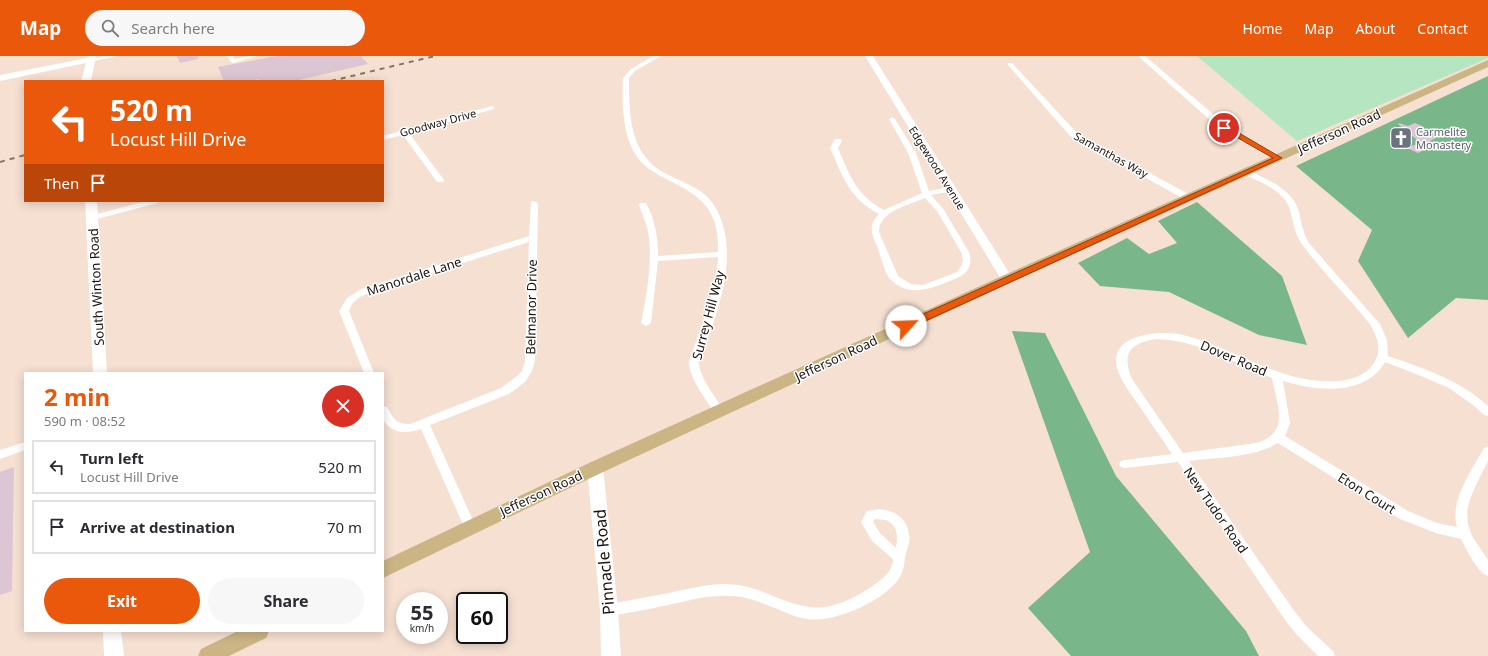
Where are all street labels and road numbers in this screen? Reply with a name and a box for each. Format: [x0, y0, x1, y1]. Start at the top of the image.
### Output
street label: Goodway Drive [398, 105, 478, 140]
street label: Jefferson Road [1293, 105, 1383, 158]
street label: Edgewood Avenue [906, 123, 969, 212]
street label: Samanthas Way [1072, 128, 1151, 181]
street label: South Winton Road [84, 228, 108, 346]
street label: Manordale Lane [364, 252, 464, 300]
street label: Belmanor Drive [521, 259, 541, 355]
street label: Surrey Hill Way [687, 268, 729, 362]
street label: Jefferson Road [790, 331, 880, 386]
street label: Dover Road [1198, 336, 1270, 380]
street label: New Tudor Road [1180, 463, 1252, 557]
street label: Jefferson Road [495, 466, 585, 521]
street label: Eton Court [1335, 468, 1400, 518]
street label: Pinnacle Road [588, 508, 620, 616]

